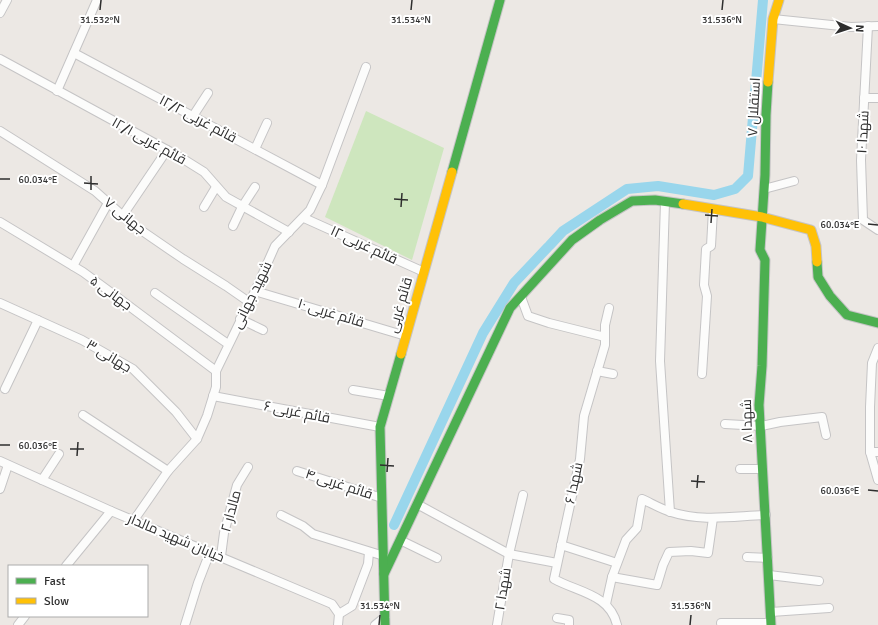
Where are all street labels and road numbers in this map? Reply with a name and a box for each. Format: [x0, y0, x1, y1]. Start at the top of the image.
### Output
street label: استقلال ۷ [744, 77, 764, 137]
street label: قائم غربی ۱۲/۲ [156, 91, 240, 147]
street label: شهدا ۱۰ [853, 110, 873, 154]
street label: قائم غربی ۱۲/۱ [108, 114, 189, 169]
street label: جهانی ۷ [101, 194, 149, 238]
street label: قائم غربی ۱۲ [327, 222, 400, 269]
street label: شهید جهانی [228, 259, 276, 331]
street label: جهانی ۵ [87, 272, 135, 314]
street label: قائم غربی [384, 275, 417, 335]
street label: قائم غربی ۱۰ [296, 295, 366, 332]
street label: جهانی ۳ [83, 336, 135, 376]
street label: قائم غربی ۶ [262, 397, 332, 428]
street label: شهدا ۸ [738, 399, 756, 443]
street label: شهدا ۶ [561, 461, 587, 505]
street label: قائم غربی ۴ [303, 465, 375, 504]
street label: مالدار ۲ [217, 488, 245, 534]
street label: خیابان شهید مالدار [124, 510, 227, 566]
street label: شهدا ۲ [491, 567, 515, 611]

